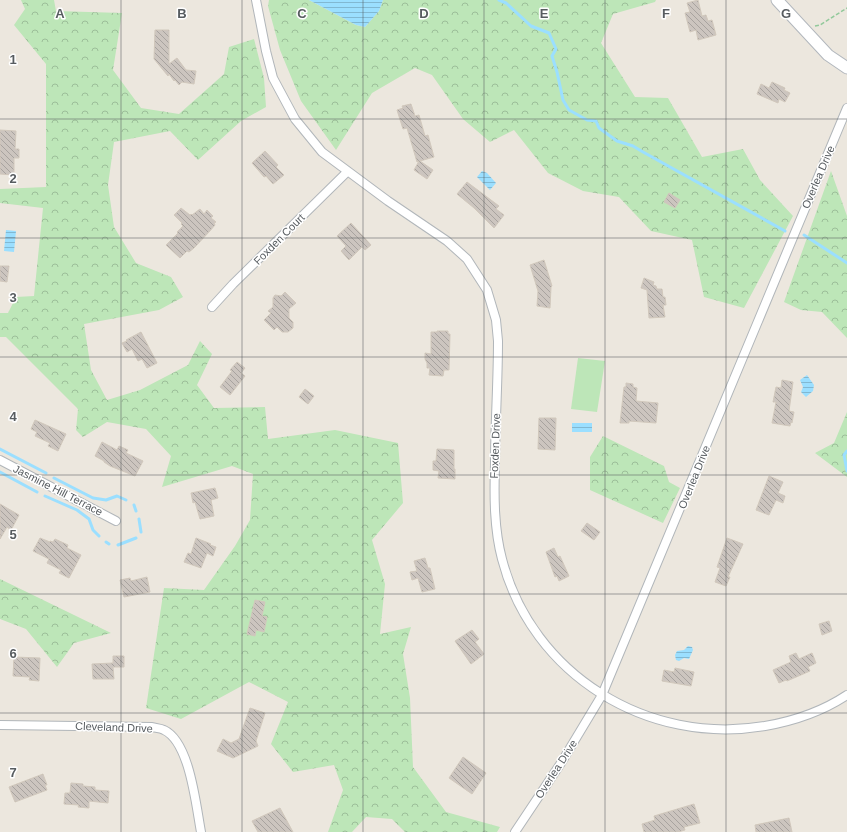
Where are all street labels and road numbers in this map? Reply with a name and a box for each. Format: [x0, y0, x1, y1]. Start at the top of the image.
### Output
street label: Overlea Drive [799, 144, 837, 210]
street label: Foxden Court [251, 211, 307, 267]
street label: Foxden Drive [488, 413, 502, 479]
street label: Overlea Drive [676, 444, 712, 510]
street label: Jasmine Hill Terrace [11, 462, 105, 518]
street label: Cleveland Drive [75, 720, 153, 734]
street label: Overlea Drive [533, 738, 579, 800]

